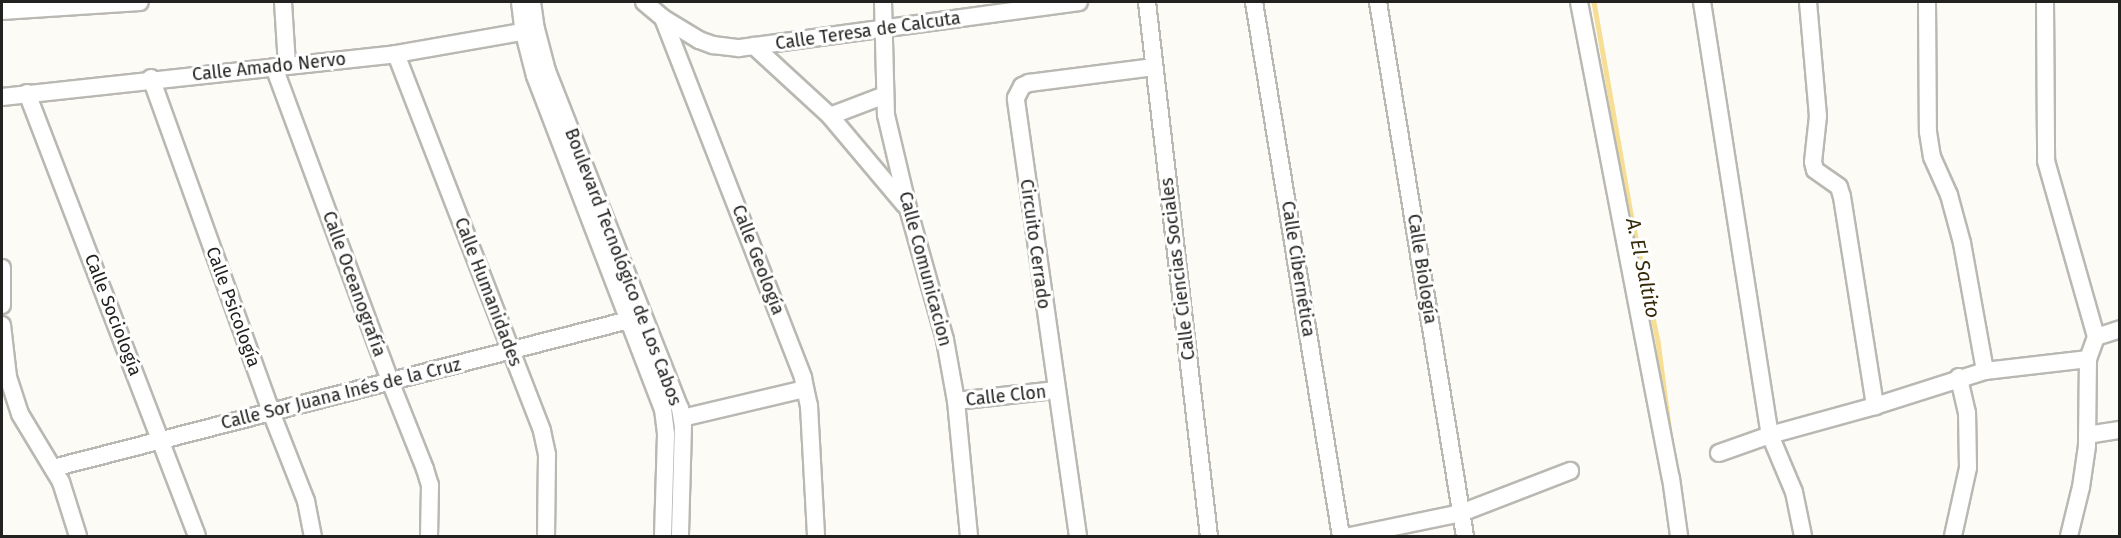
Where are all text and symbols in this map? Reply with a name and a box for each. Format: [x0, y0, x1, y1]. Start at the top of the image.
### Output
street label: Calle Teresa de Calcuta [774, 7, 962, 55]
street label: Calle Amado Nervo [191, 48, 347, 86]
street label: Boulevard Tecnológico de Los Cabos [560, 125, 686, 409]
street label: Calle Ciencias Sociales [1156, 177, 1200, 361]
street label: Circuito Cerrado [1015, 178, 1055, 310]
street label: Calle Comunicacion [894, 189, 956, 349]
street label: Calle Cibernética [1277, 200, 1319, 338]
street label: Calle Geología [727, 202, 789, 318]
street label: Calle Oceanografía [318, 208, 390, 360]
street label: Calle Biología [1403, 212, 1441, 326]
street label: Calle Humanidades [450, 215, 526, 369]
water label: A. El Saltito [1621, 216, 1665, 320]
street label: Calle Psicología [201, 244, 265, 370]
street label: Calle Sociología [80, 251, 146, 379]
street label: Calle Sor Juana Inés de la Cruz [219, 354, 463, 434]
street label: Calle Clon [965, 381, 1047, 411]

